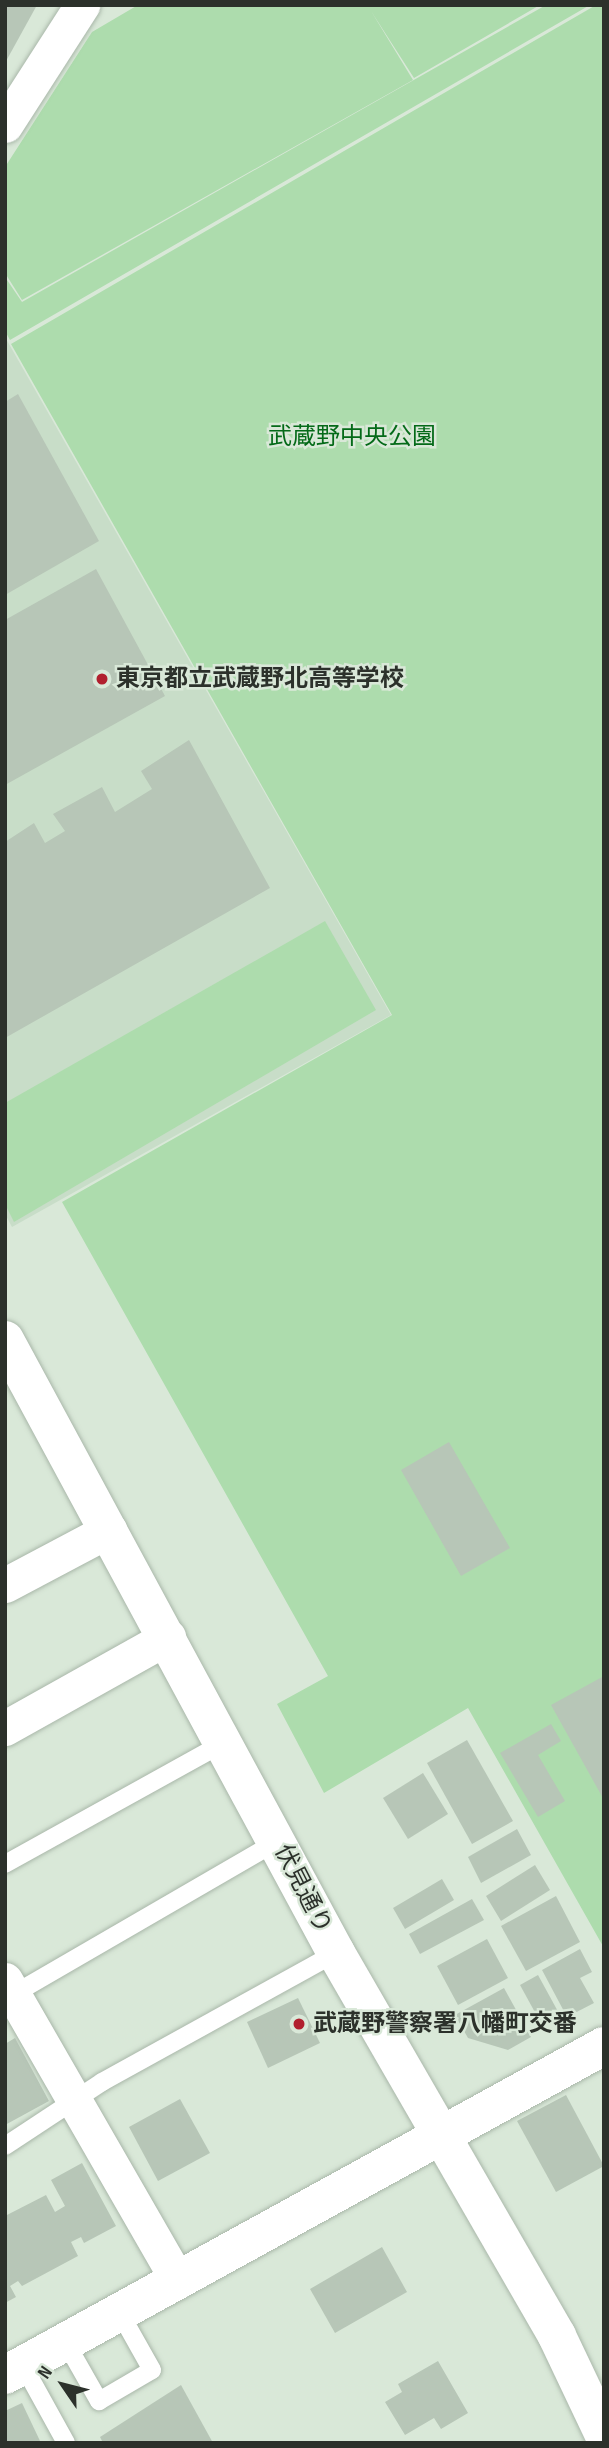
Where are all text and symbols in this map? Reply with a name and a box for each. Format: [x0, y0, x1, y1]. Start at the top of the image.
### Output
park label: 武蔵野中央公園 [268, 423, 436, 451]
place label: 東京都立武蔵野北高等学校 [116, 665, 404, 693]
marker: 東京都立武蔵野北高等学校 [94, 671, 110, 687]
street label: 伏見通り [268, 1840, 338, 1938]
place label: 武蔵野警察署八幡町交番 [313, 2010, 577, 2038]
marker: 武蔵野警察署八幡町交番 [291, 2016, 307, 2032]
north arrow [28, 2350, 98, 2420]
text: N [33, 2362, 58, 2383]

